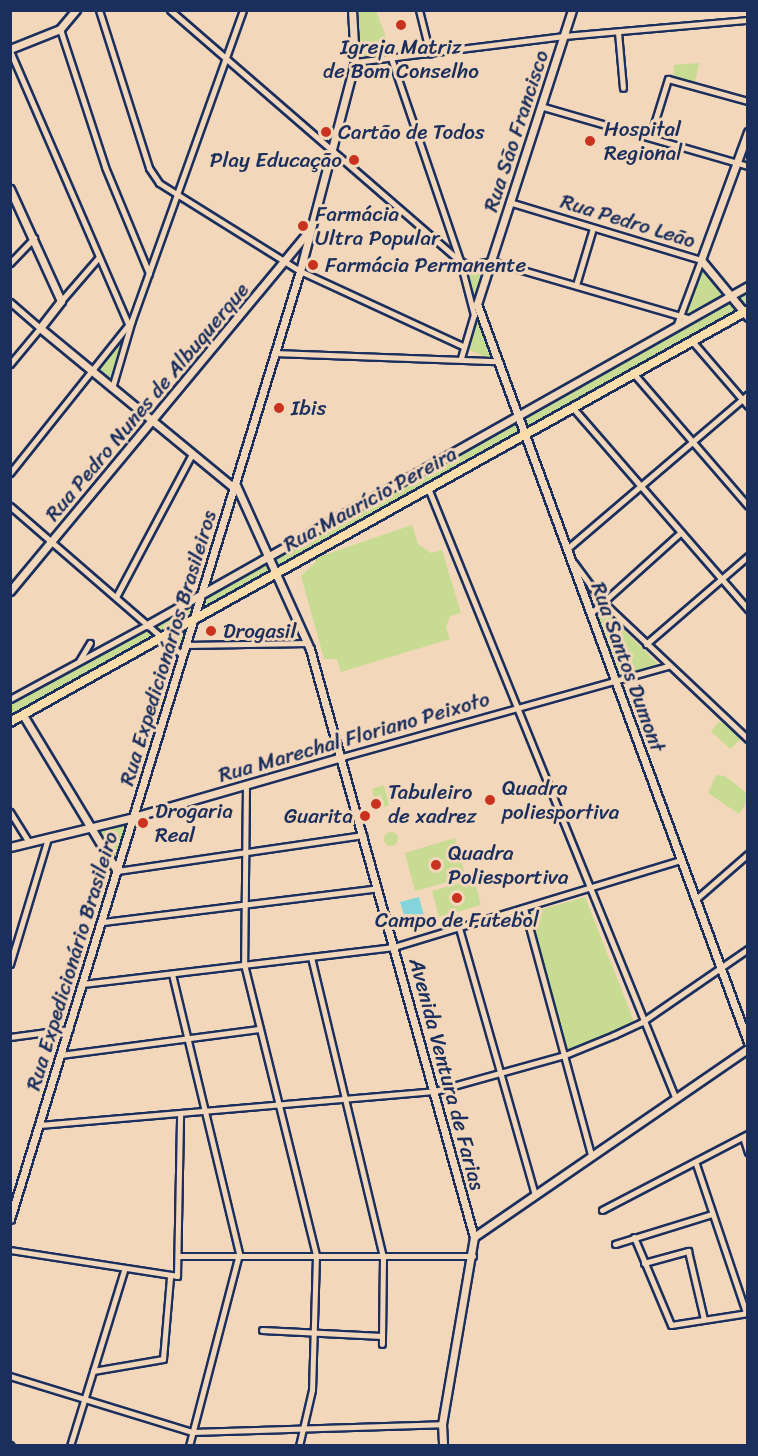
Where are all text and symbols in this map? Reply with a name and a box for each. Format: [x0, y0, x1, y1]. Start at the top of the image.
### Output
marker: Igreja Matriz de Bom Conselho [394, 18, 408, 32]
place label: Igreja Matriz de Bom Conselho [323, 34, 479, 84]
street label: Rua São Francisco [478, 47, 554, 215]
place label: Hospital Regional [604, 116, 682, 166]
place label: Cartão de Todos [338, 119, 485, 145]
marker: Cartão de Todos [319, 125, 333, 139]
marker: Hospital Regional [581, 132, 599, 150]
place label: Play Educação [210, 147, 342, 173]
marker: Play Educação [347, 153, 361, 167]
street label: Rua Pedro Leão [557, 188, 699, 254]
place label: Farmácia Ultra Popular [315, 201, 440, 251]
marker: Farmácia Ultra Popular [296, 219, 310, 233]
place label: Farmácia Permanente [325, 252, 526, 278]
marker: Farmácia Permanente [306, 258, 320, 272]
street label: Rua Pedro Nunes de Albuquerque [40, 277, 254, 527]
place label: Ibis [291, 395, 326, 421]
marker: Ibis [272, 401, 286, 415]
street label: Rua Maurício Pereira [279, 441, 461, 557]
street label: Rua Expedicionários Brasileiros [114, 506, 222, 790]
street label: Rua Santos Dumont [585, 578, 671, 756]
place label: Drogasil [223, 618, 296, 644]
marker: Drogasil [204, 624, 218, 638]
street label: Rua Marechal Floriano Peixoto [215, 686, 493, 788]
place label: Quadra poliesportiva [502, 775, 619, 825]
place label: Tabuleiro de xadrez [388, 779, 477, 829]
marker: Quadra poliesportiva [483, 793, 497, 807]
marker: Tabuleiro de xadrez [369, 797, 383, 811]
place label: Drogaria Real [155, 798, 233, 848]
place label: Guarita [284, 803, 353, 829]
marker: Guarita [358, 809, 372, 823]
marker: Drogaria Real [136, 816, 150, 830]
street label: Rua Expedicionário Brasileiro [21, 829, 123, 1093]
place label: Quadra Poliesportiva [448, 840, 569, 890]
marker: Quadra Poliesportiva [429, 858, 443, 872]
marker: Campo de Futebol [450, 891, 464, 905]
place label: Campo de Futebol [375, 907, 539, 933]
street label: Avenida Ventura de Farias [404, 955, 490, 1193]

